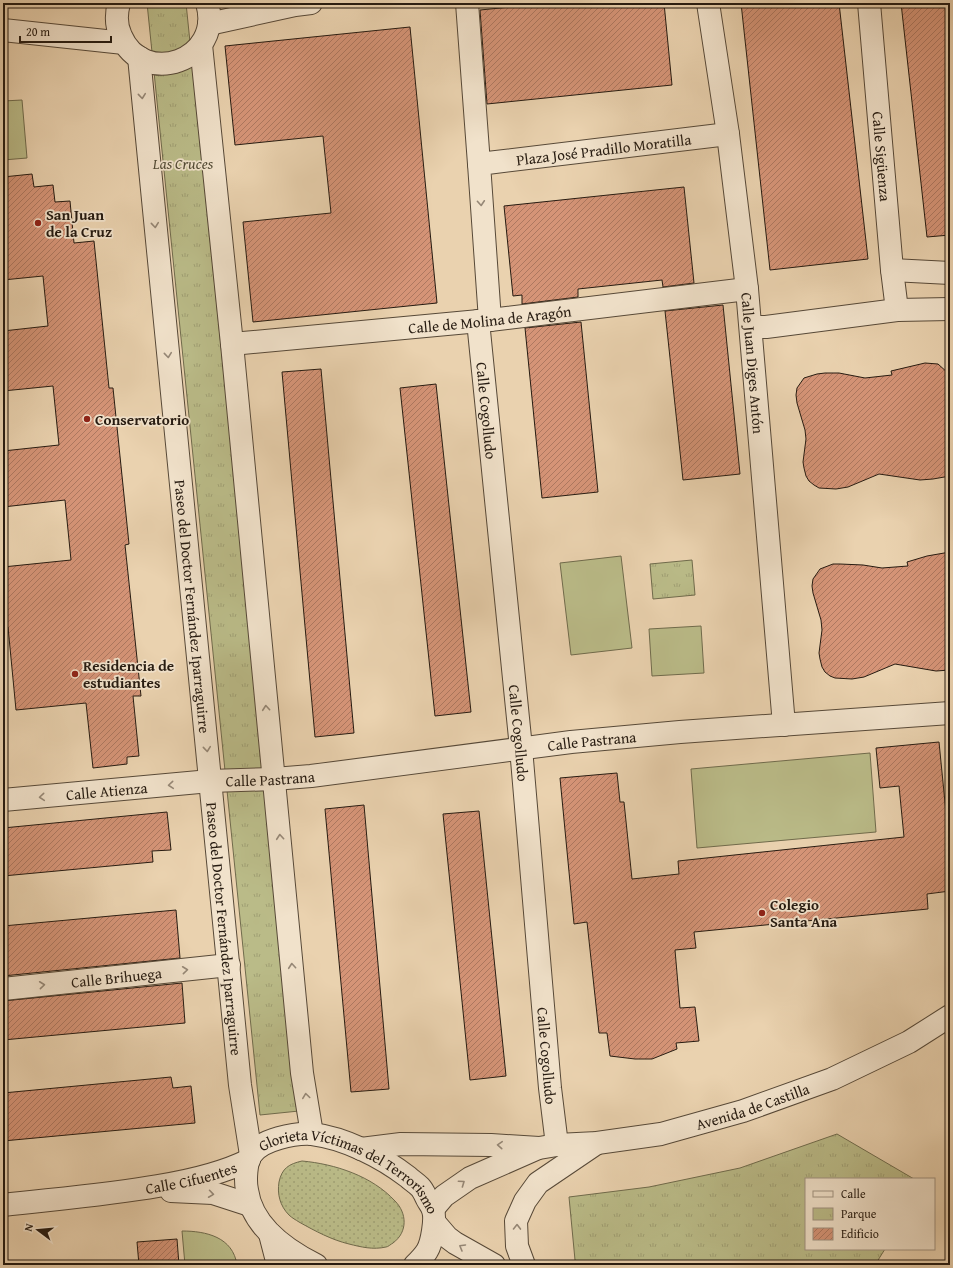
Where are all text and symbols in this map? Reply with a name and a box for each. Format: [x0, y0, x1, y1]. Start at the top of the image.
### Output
scale bar [20, 18, 111, 44]
text: 20 m [26, 23, 50, 40]
one-way arrow [138, 93, 147, 99]
street label: Calle Sigüenza [868, 111, 897, 202]
street label: Plaza José Pradillo Moratilla [515, 128, 692, 170]
park label: Las Cruces [152, 153, 214, 174]
one-way arrow [477, 200, 486, 206]
place label: San Juan de la Cruz [46, 204, 112, 242]
marker: San Juan de la Cruz [33, 218, 43, 228]
one-way arrow [151, 222, 160, 228]
street label: Calle Juan Diges Antón [737, 292, 770, 435]
street label: Calle de Molina de Aragón [407, 300, 573, 338]
one-way arrow [163, 352, 172, 358]
street label: Calle Cogolludo [472, 361, 502, 460]
place label: Conservatorio [95, 409, 189, 430]
marker: Conservatorio [82, 414, 92, 424]
street label: Paseo del Doctor Fernández Iparraguirre [170, 479, 216, 734]
place label: Residencia de estudiantes [83, 655, 174, 693]
marker: Residencia de estudiantes [70, 669, 80, 679]
street label: Calle Cogolludo [504, 683, 534, 783]
one-way arrow [262, 705, 271, 711]
street label: Calle Pastrana [546, 726, 637, 755]
one-way arrow [202, 746, 211, 752]
street label: Calle Pastrana [225, 765, 316, 791]
street label: Calle Atienza [65, 776, 148, 805]
one-way arrow [168, 780, 174, 789]
one-way arrow [39, 792, 45, 801]
street label: Paseo del Doctor Fernández Iparraguirre [202, 801, 248, 1057]
one-way arrow [275, 834, 284, 840]
place label: Colegio Santa Ana [770, 894, 838, 932]
marker: Colegio Santa Ana [757, 908, 767, 918]
street label: Calle Brihuega [70, 962, 163, 992]
one-way arrow [288, 963, 297, 969]
one-way arrow [182, 966, 188, 975]
one-way arrow [39, 981, 45, 990]
street label: Calle Cogolludo [533, 1006, 562, 1106]
street label: Avenida de Castilla [693, 1078, 812, 1134]
one-way arrow [302, 1093, 311, 1099]
street label: Glorieta Víctimas del Terrorismo [254, 1123, 444, 1216]
one-way arrow [497, 1141, 503, 1150]
street label: Calle Cifuentes [144, 1156, 240, 1198]
legend [805, 1178, 935, 1250]
one-way arrow [458, 1180, 465, 1188]
text: Calle [841, 1185, 866, 1202]
one-way arrow [208, 1189, 214, 1198]
text: Parque [841, 1205, 877, 1222]
north arrow [18, 1210, 58, 1250]
text: N [20, 1221, 37, 1233]
one-way arrow [513, 1224, 521, 1230]
text: Edificio [841, 1225, 879, 1242]
one-way arrow [459, 1244, 466, 1251]

